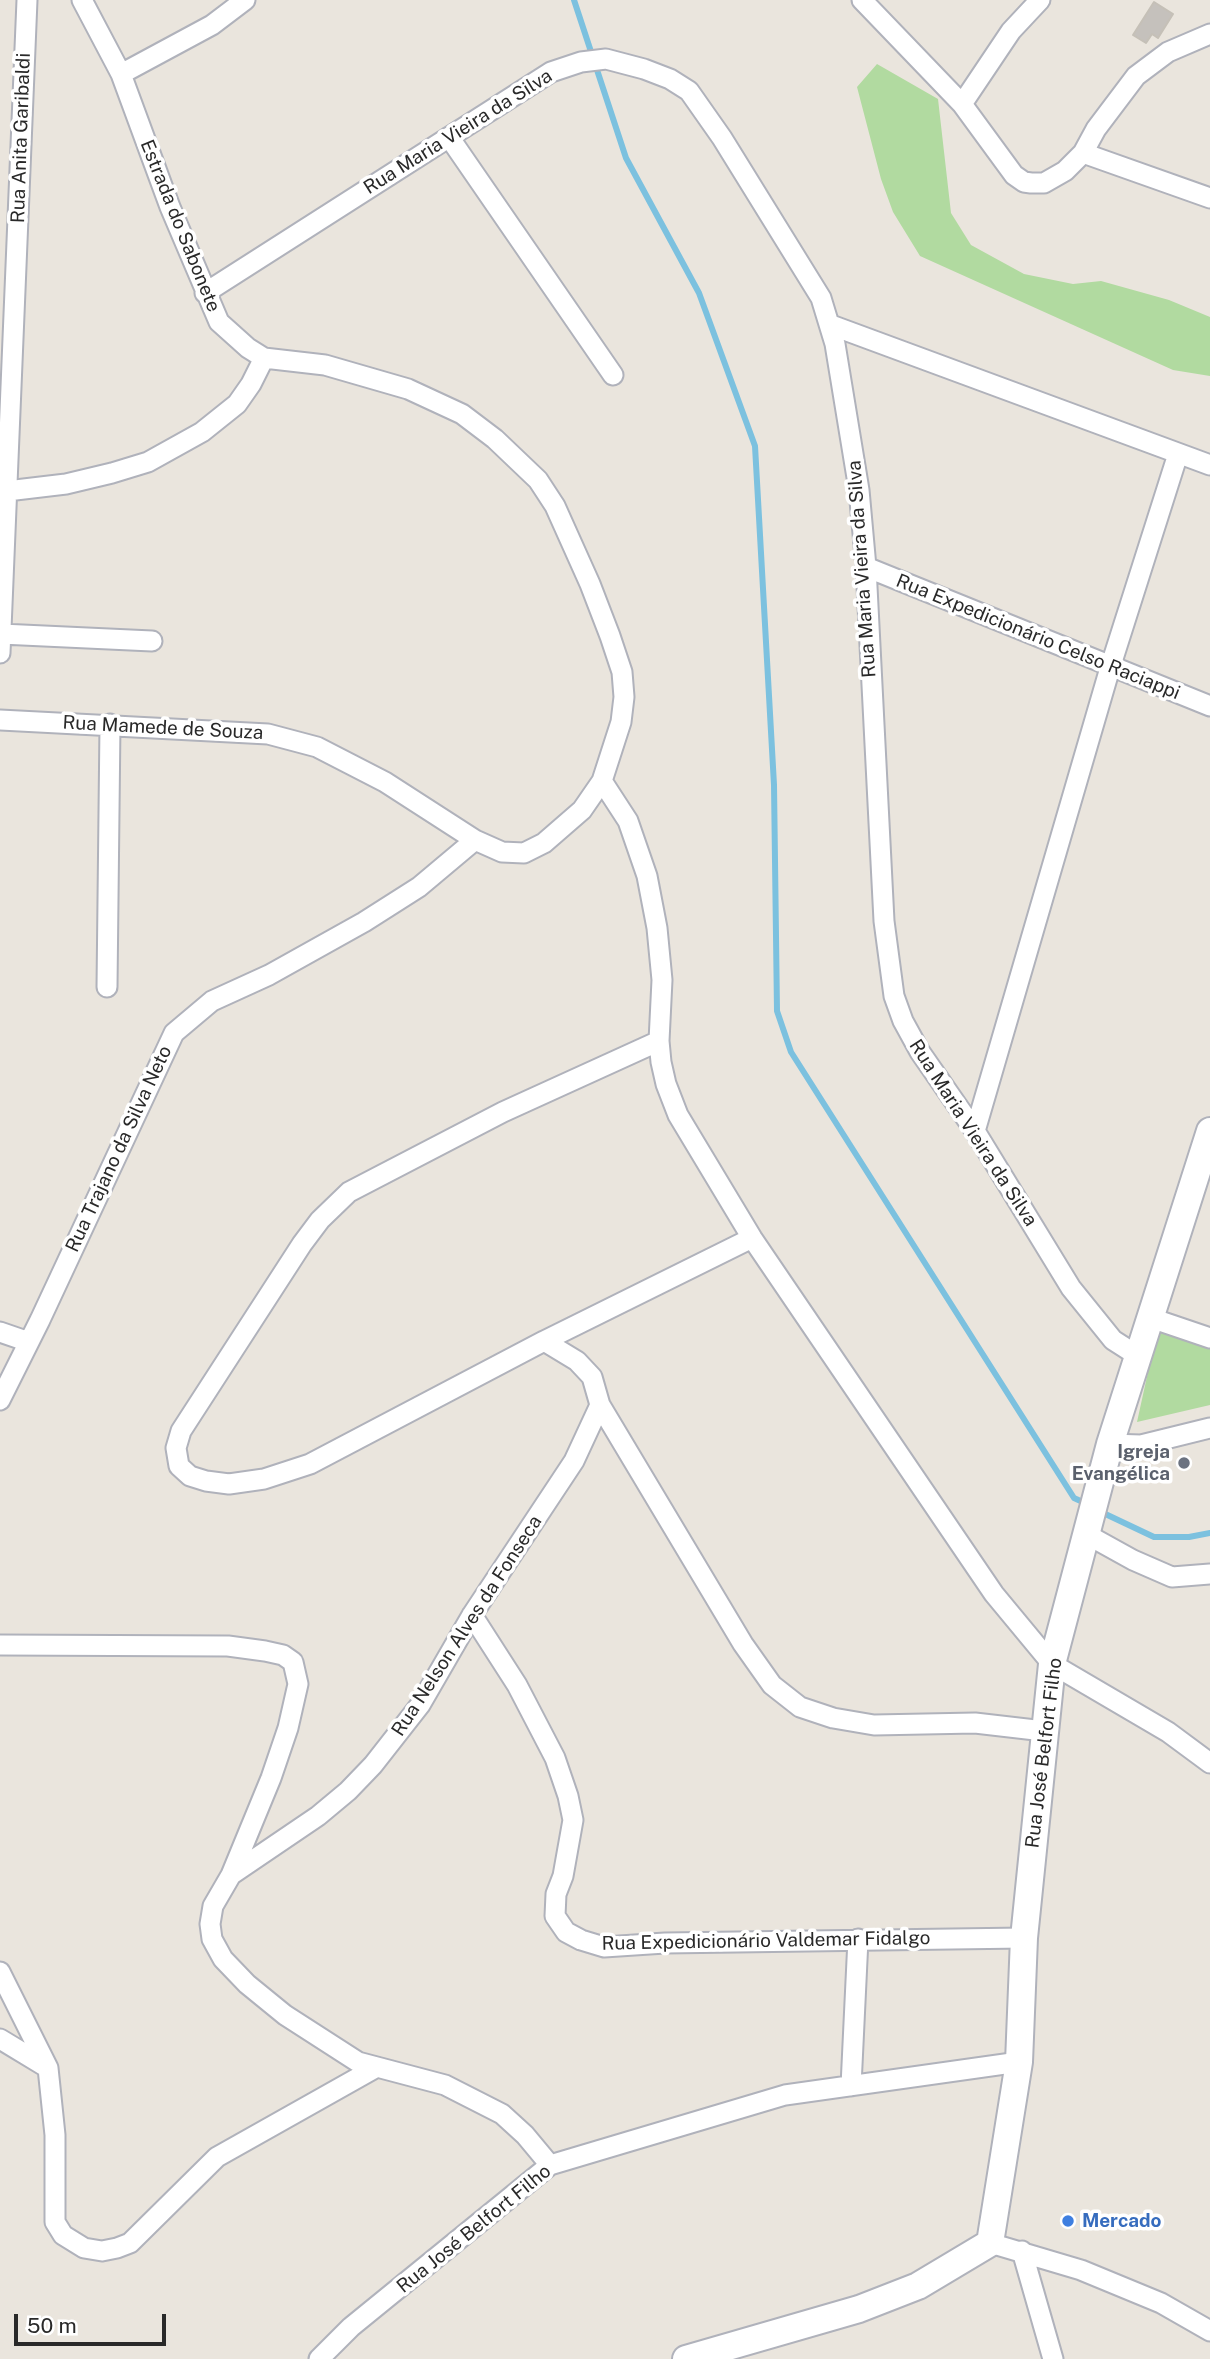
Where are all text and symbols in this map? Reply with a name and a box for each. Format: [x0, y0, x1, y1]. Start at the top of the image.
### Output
street label: Rua Anita Garibaldi [7, 53, 35, 223]
street label: Rua Maria Vieira da Silva [360, 65, 556, 199]
street label: Estrada do Sabonete [135, 137, 225, 315]
street label: Rua Maria Vieira da Silva [843, 460, 881, 678]
street label: Rua Expedicionário Celso Raciappi [893, 569, 1183, 705]
street label: Rua Mamede de Souza [62, 711, 264, 745]
street label: Rua Maria Vieira da Silva [904, 1035, 1042, 1231]
street label: Rua Trajano da Silva Neto [61, 1042, 177, 1256]
place label: Igreja Evangélica [1072, 1441, 1170, 1485]
marker: Igreja Evangélica [1176, 1455, 1192, 1471]
street label: Rua Nelson Alves da Fonseca [387, 1511, 547, 1741]
street label: Rua José Belfort Filho [1021, 1657, 1067, 1849]
street label: Rua Expedicionário Valdemar Fidalgo [601, 1927, 931, 1955]
street label: Rua José Belfort Filho [392, 2160, 556, 2298]
place label: Mercado [1082, 2210, 1162, 2232]
marker: Mercado [1060, 2213, 1076, 2229]
scale bar [18, 2300, 170, 2344]
text: 50 m [27, 2313, 77, 2338]

